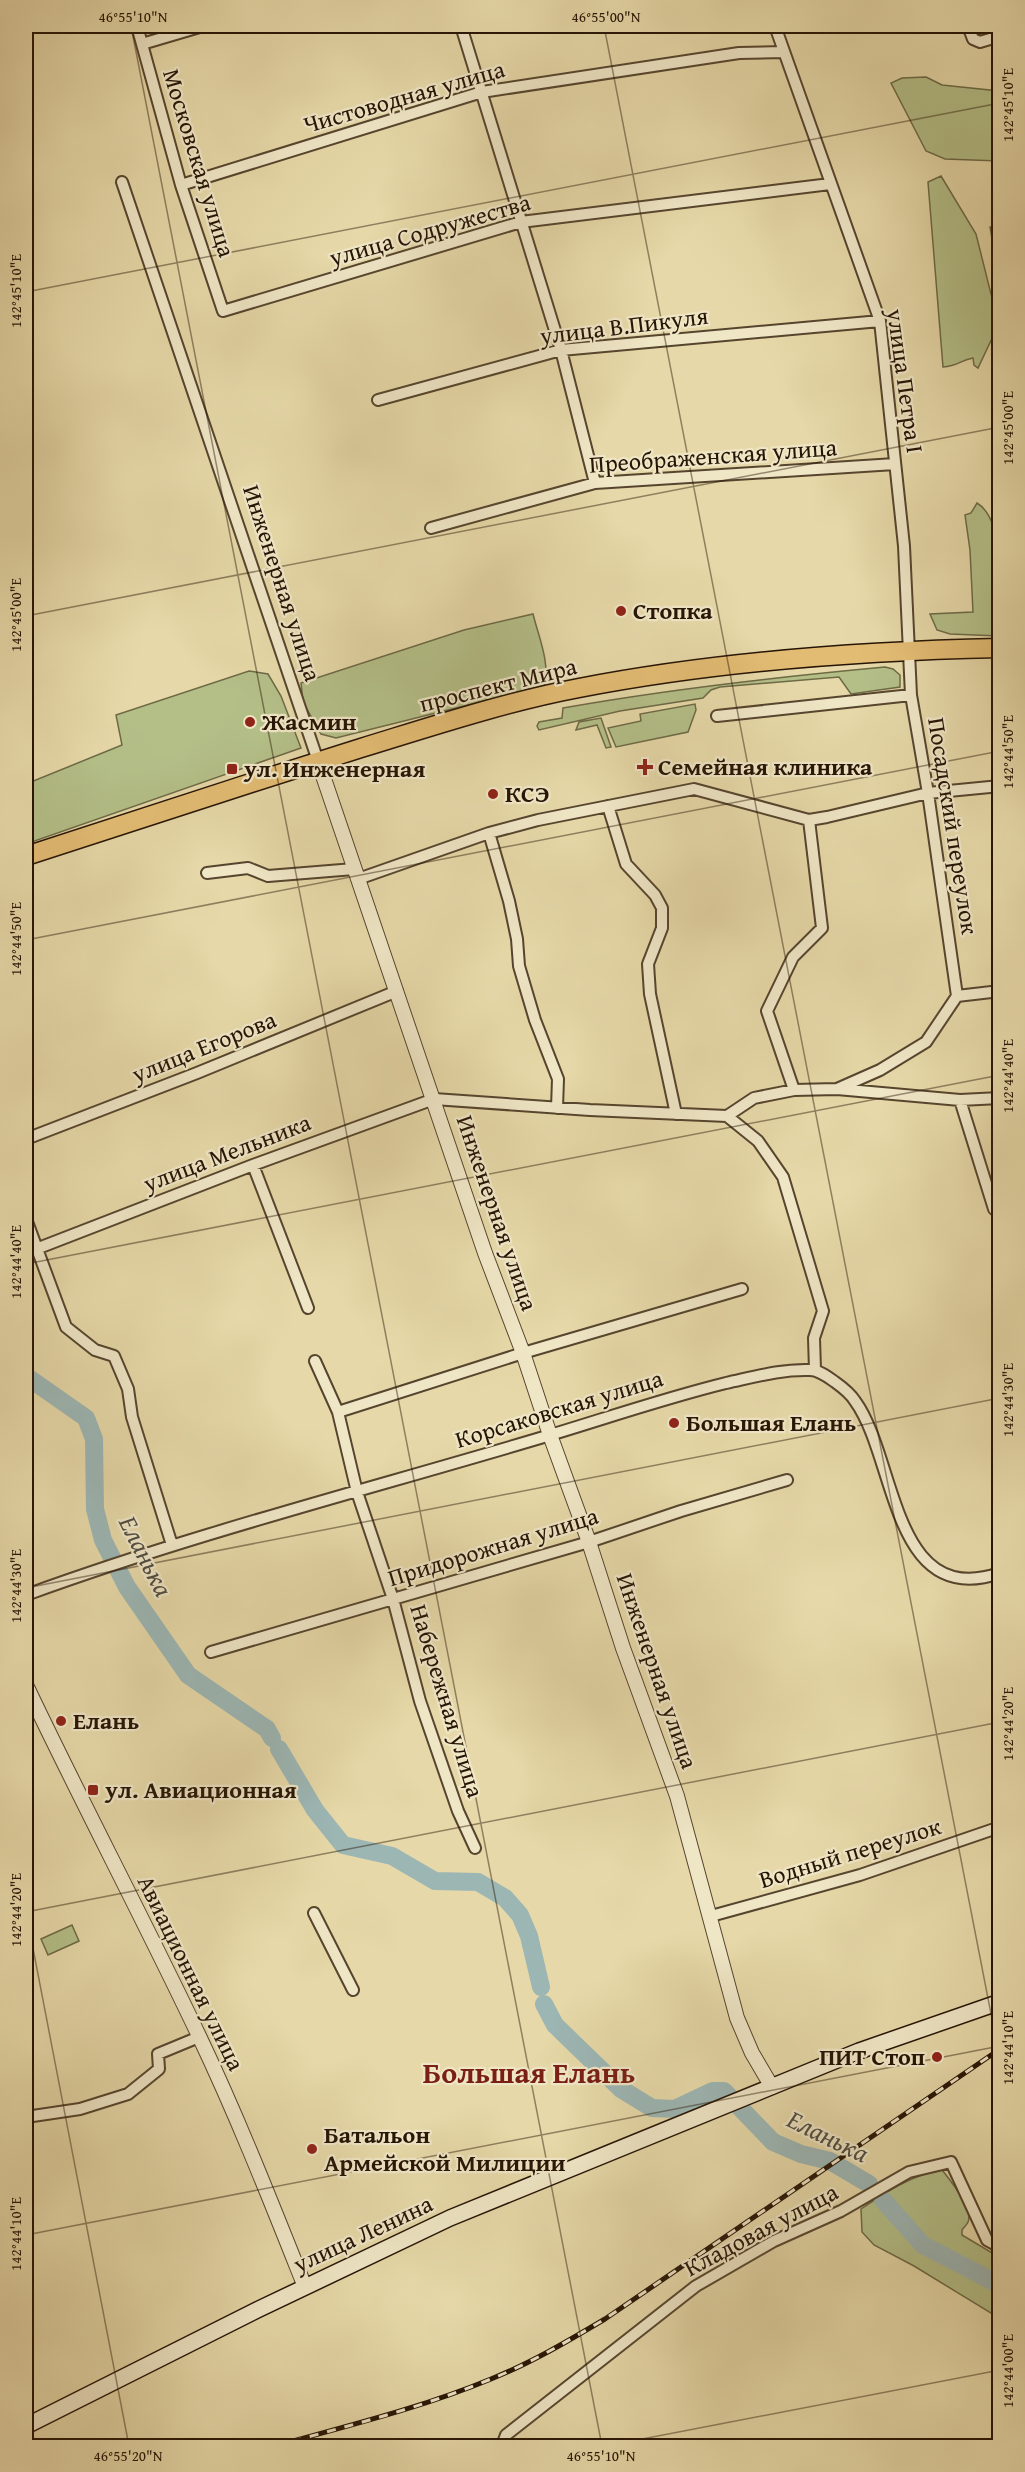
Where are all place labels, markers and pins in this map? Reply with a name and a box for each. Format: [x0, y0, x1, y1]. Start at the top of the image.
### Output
place label: Стопка [633, 593, 713, 628]
marker: Стопка [614, 604, 628, 618]
place label: Жасмин [261, 704, 357, 739]
marker: Жасмин [243, 715, 257, 729]
place label: Семейная клиника [658, 749, 873, 784]
place label: ул. Инженерная [243, 751, 425, 786]
marker: Семейная клиника [636, 758, 654, 776]
marker: ул. Инженерная [225, 762, 239, 776]
place label: КСЭ [505, 776, 549, 811]
marker: КСЭ [486, 787, 500, 801]
place label: Большая Елань [686, 1405, 856, 1440]
marker: Большая Елань [667, 1416, 681, 1430]
place label: Елань [73, 1703, 139, 1738]
marker: Елань [54, 1714, 68, 1728]
place label: ул. Авиационная [104, 1772, 297, 1807]
marker: ул. Авиационная [86, 1783, 100, 1797]
place label: ПИТ Стоп [819, 2039, 925, 2074]
marker: ПИТ Стоп [930, 2050, 944, 2064]
place label: Батальон Армейской Милиции [324, 2117, 566, 2180]
marker: Батальон Армейской Милиции [305, 2142, 319, 2156]

